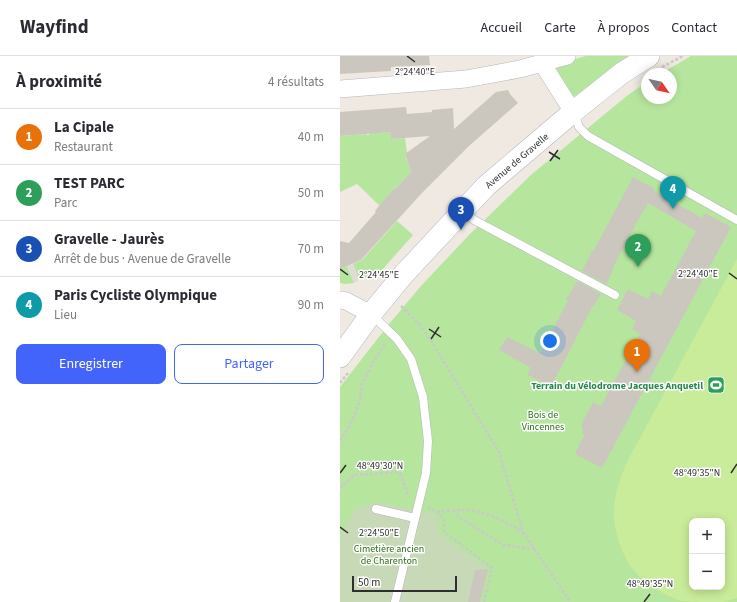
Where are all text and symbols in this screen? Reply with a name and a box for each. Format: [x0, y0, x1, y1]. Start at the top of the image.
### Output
text: Wayfind [20, 14, 89, 41]
text: Accueil [481, 18, 522, 38]
text: Carte [544, 18, 576, 38]
text: À propos [598, 18, 649, 38]
text: Contact [671, 18, 717, 38]
text: 2°24'40"E [395, 65, 435, 79]
north arrow [641, 68, 677, 104]
text: À proximité [16, 70, 102, 94]
text: 4 résultats [268, 73, 324, 91]
text: La Cipale [54, 117, 114, 138]
text: 1 [26, 128, 32, 146]
text: 40 m [298, 128, 324, 146]
street label: Avenue de Gravelle [482, 130, 552, 192]
text: Restaurant [54, 138, 113, 156]
text: TEST PARC [54, 173, 125, 194]
pin: 4 [660, 176, 686, 209]
text: 2 [26, 184, 32, 202]
text: 50 m [298, 184, 324, 202]
text: Parc [54, 194, 78, 212]
pin: 3 [448, 197, 474, 230]
text: Gravelle - Jaurès [54, 229, 164, 250]
pin: 2 [625, 234, 651, 267]
text: 3 [26, 240, 32, 258]
text: 70 m [298, 240, 324, 258]
text: Arrêt de bus · Avenue de Gravelle [54, 250, 231, 268]
text: 2°24'40"E [678, 267, 718, 281]
text: 2°24'45"E [359, 268, 399, 282]
text: Paris Cycliste Olympique [54, 285, 217, 306]
text: 4 [26, 296, 32, 314]
text: 90 m [298, 296, 324, 314]
text: Lieu [54, 306, 77, 324]
your location [540, 331, 560, 351]
pin: 1 [624, 339, 650, 372]
button: Enregistrer [16, 344, 166, 384]
button: Partager [174, 344, 324, 384]
sports icon: Terrain du Vélodrome Jacques Anquetil [706, 375, 726, 395]
place label: Terrain du Vélodrome Jacques Anquetil [531, 379, 703, 393]
park label: Bois de Vincennes [522, 408, 564, 434]
text: 48°49'30"N [357, 459, 403, 473]
text: 48°49'35"N [674, 466, 720, 480]
map controls [689, 518, 725, 590]
button: + [689, 518, 725, 554]
text: 2°24'50"E [359, 526, 399, 540]
park label: Cimetière ancien de Charenton [354, 542, 424, 568]
button: − [689, 554, 725, 590]
scale bar [352, 574, 457, 593]
text: 50 m [358, 575, 380, 590]
text: 48°49'35"N [627, 577, 673, 591]

